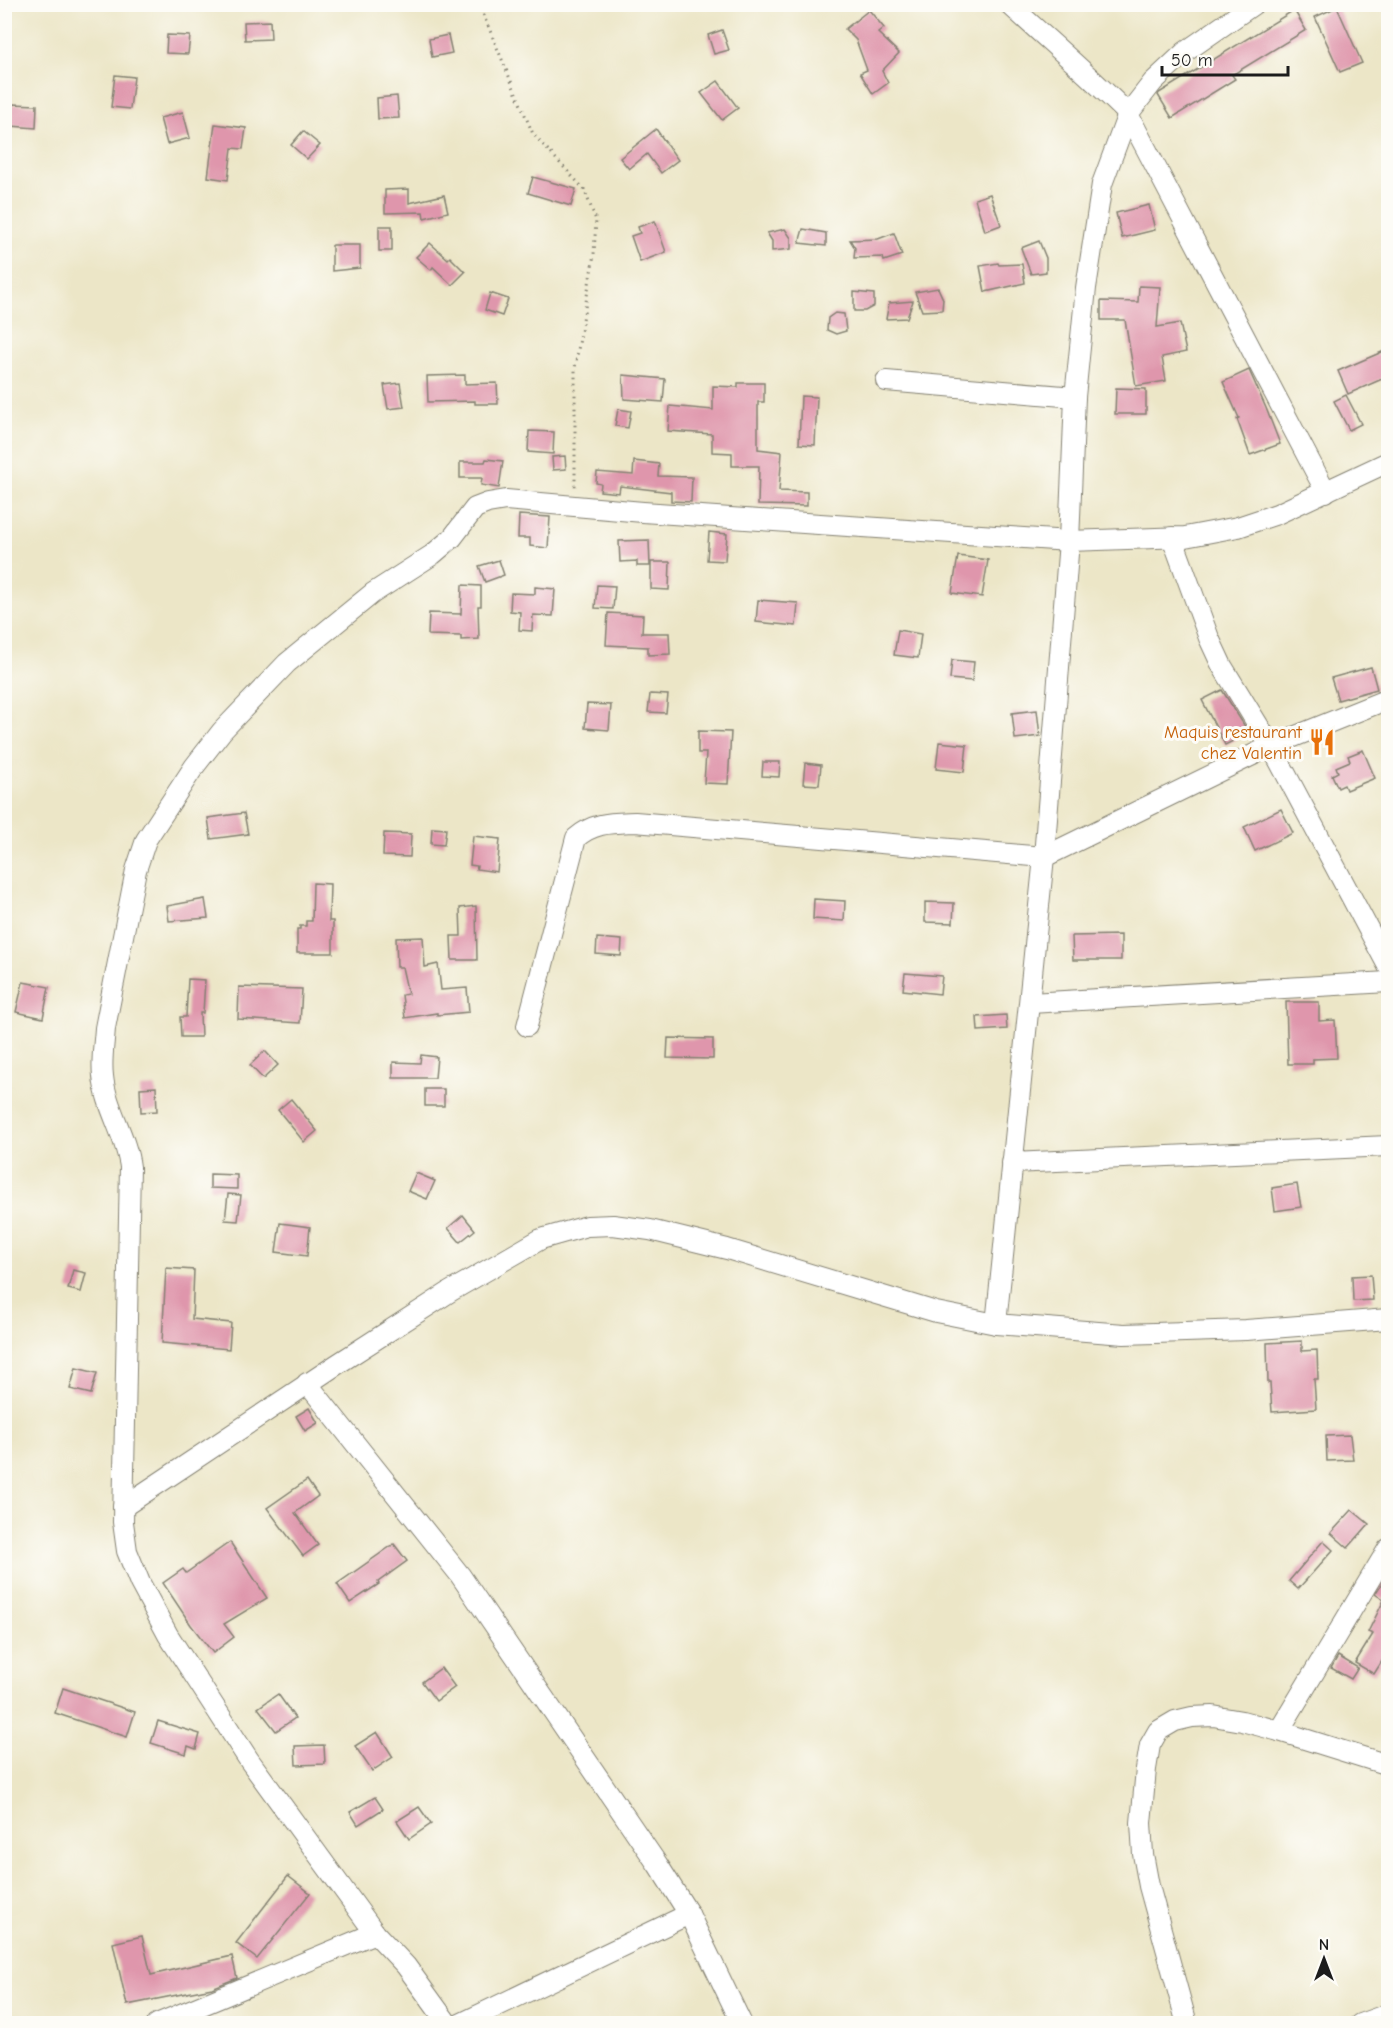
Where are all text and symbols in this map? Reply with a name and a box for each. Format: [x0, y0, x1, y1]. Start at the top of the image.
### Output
scale bar [1162, 39, 1288, 77]
text: 50 m [1171, 50, 1213, 71]
place label: Maquis restaurant chez Valentin [1164, 722, 1303, 764]
restaurant icon: Maquis restaurant chez Valentin [1307, 727, 1337, 757]
north arrow [1294, 1929, 1354, 1989]
text: N [1319, 1936, 1329, 1954]

